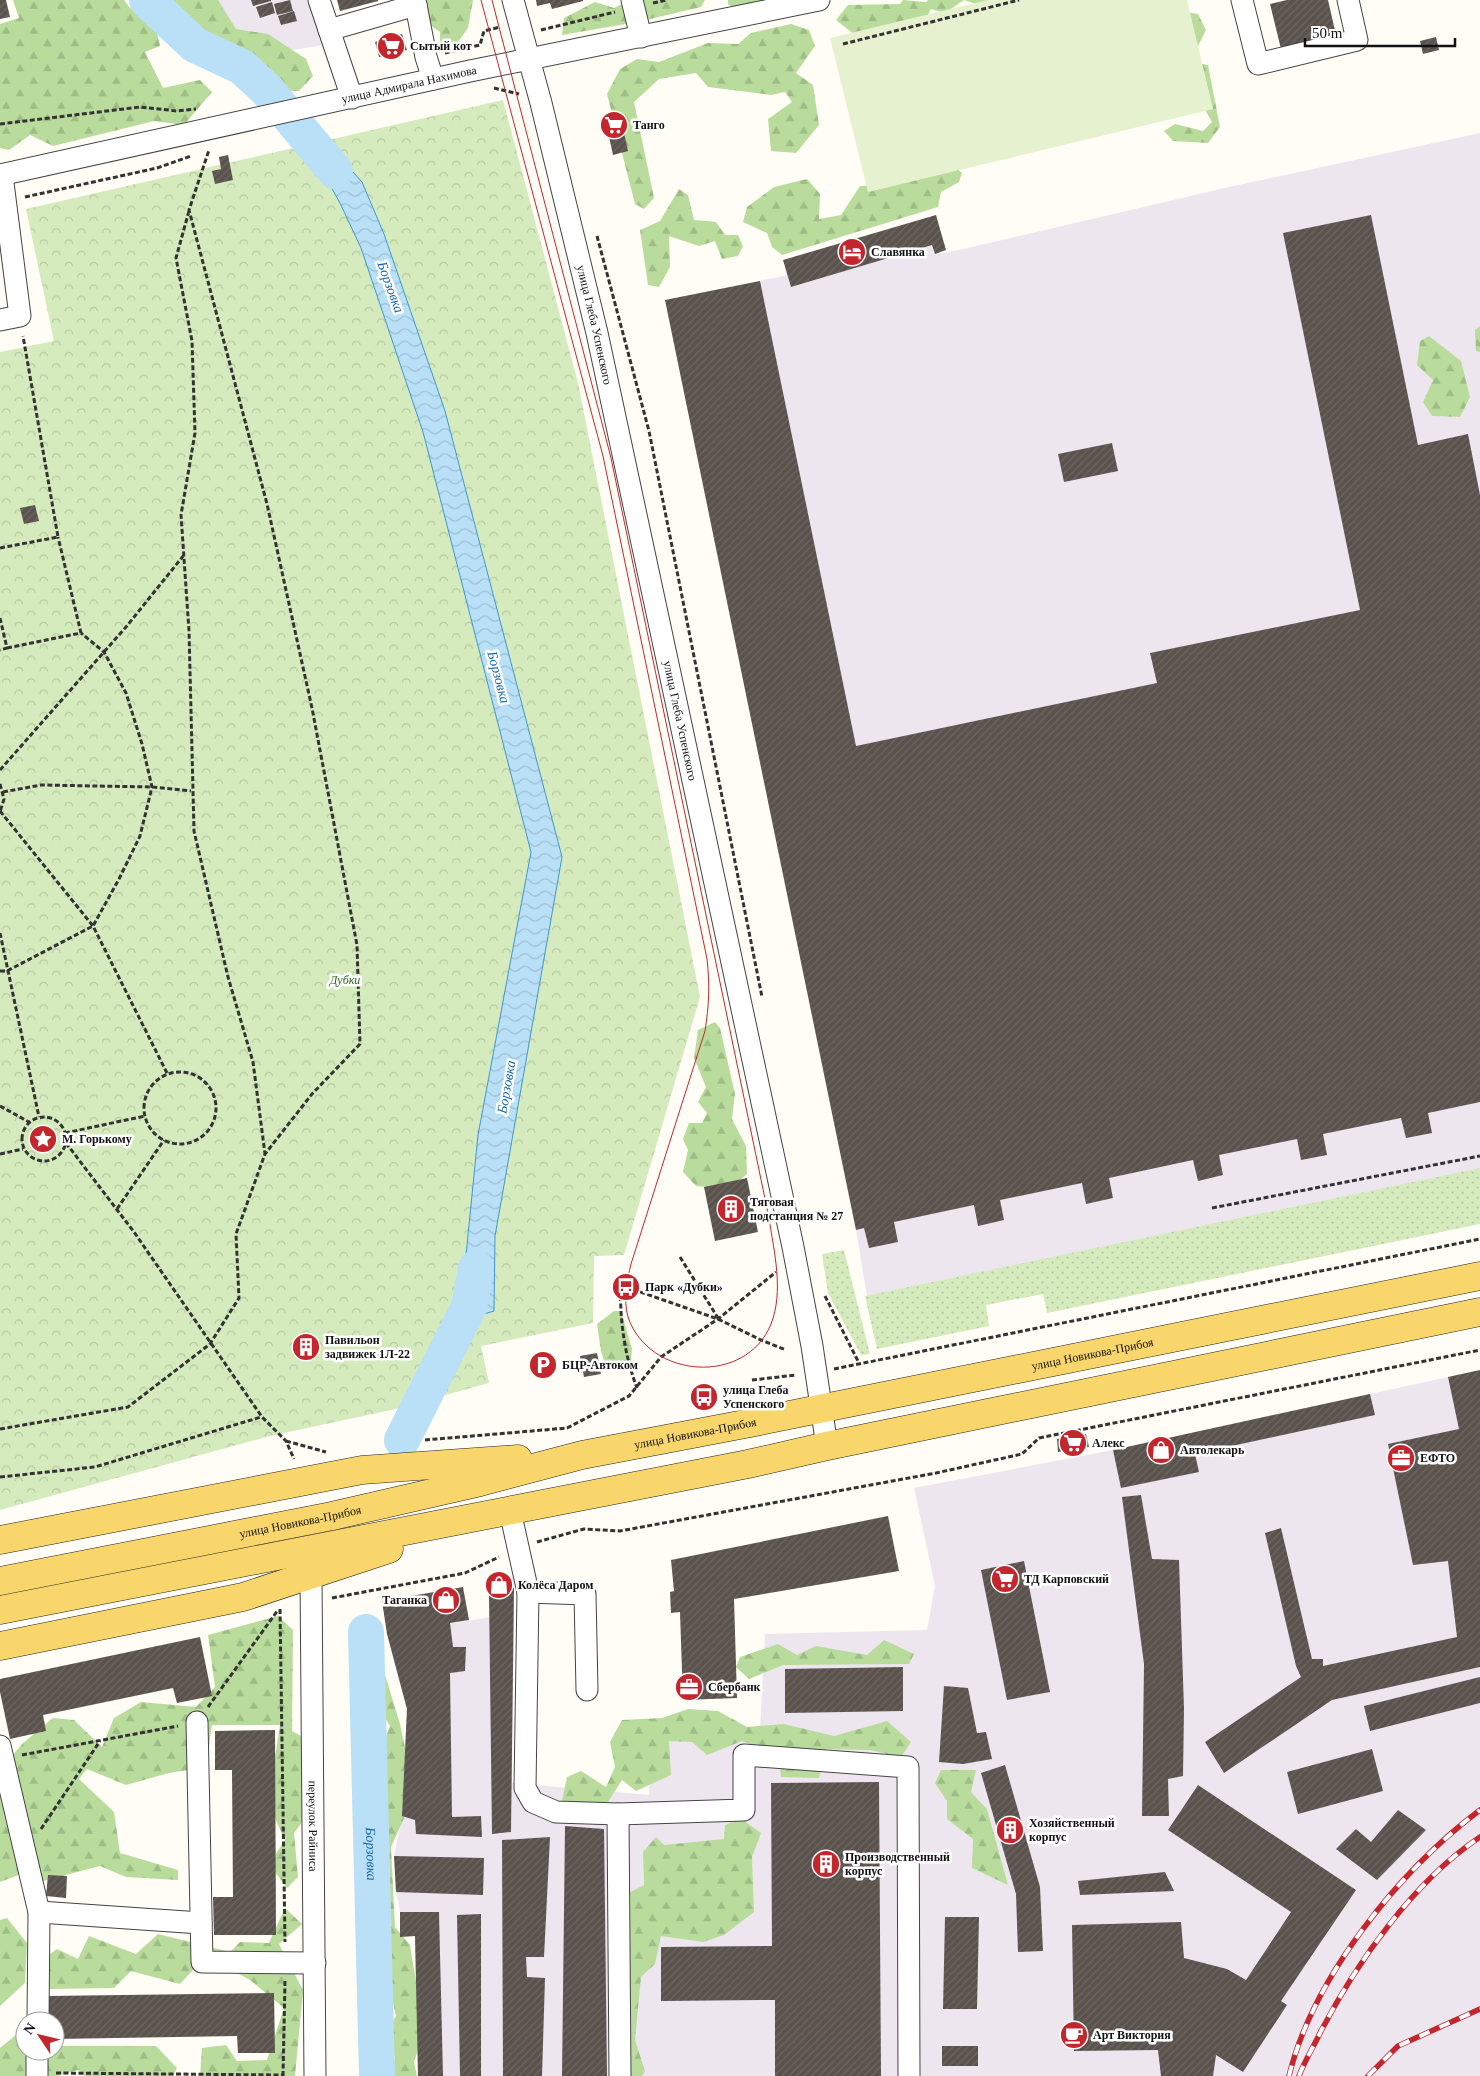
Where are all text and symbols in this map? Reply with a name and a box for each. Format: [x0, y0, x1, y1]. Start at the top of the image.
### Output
scale bar [1305, 15, 1455, 47]
text: 50 m [1312, 25, 1343, 41]
supermarket icon: Сытый кот [376, 31, 406, 61]
place label: Сытый кот [410, 39, 472, 53]
street label: улица Адмирала Нахимова [340, 63, 479, 106]
supermarket icon: Танго [599, 110, 629, 140]
place label: Танго [633, 118, 665, 132]
hotel icon: Славянка [837, 237, 867, 267]
place label: Славянка [871, 245, 925, 259]
water label: Борзовка [374, 258, 407, 315]
street label: улица Глеба Успенского [574, 264, 615, 386]
water label: Борзовка [484, 648, 513, 705]
street label: улица Глеба Успенского [660, 660, 700, 782]
park label: Дубки [329, 973, 360, 987]
water label: Борзовка [494, 1059, 519, 1116]
place icon: М. Горькому [28, 1124, 58, 1154]
place label: М. Горькому [62, 1132, 132, 1146]
building icon: Тяговая подстанция № 27 [716, 1194, 746, 1224]
place label: Тяговая подстанция № 27 [750, 1195, 843, 1223]
bus stop icon: Парк «Дубки» [611, 1272, 641, 1302]
place label: Парк «Дубки» [645, 1280, 723, 1294]
building icon: Павильон задвижек 1Л-22 [291, 1332, 321, 1362]
place label: Павильон задвижек 1Л-22 [325, 1333, 410, 1361]
street label: улица Новикова-Прибоя [1030, 1335, 1155, 1373]
parking icon: БЦР-Автоком [528, 1350, 558, 1380]
place label: БЦР-Автоком [562, 1358, 638, 1372]
bus stop icon: улица Глеба Успенского [689, 1382, 719, 1412]
place label: улица Глеба Успенского [723, 1383, 789, 1411]
street label: улица Новикова-Прибоя [633, 1415, 758, 1452]
supermarket icon: Алекс [1058, 1428, 1088, 1458]
shop icon: Автолекарь [1146, 1435, 1176, 1465]
place label: Алекс [1092, 1436, 1125, 1450]
place label: Автолекарь [1180, 1443, 1245, 1457]
office icon: ЕФТО [1386, 1443, 1416, 1473]
place label: ЕФТО [1420, 1451, 1455, 1465]
street label: улица Новикова-Прибоя [238, 1502, 363, 1541]
supermarket icon: ТД Карповский [990, 1564, 1020, 1594]
shop icon: Колёса Даром [484, 1570, 514, 1600]
place label: ТД Карповский [1024, 1572, 1109, 1586]
place label: Колёса Даром [518, 1578, 593, 1592]
shop icon: Таганка [431, 1585, 461, 1615]
place label: Таганка [382, 1593, 427, 1607]
office icon: Сбербанк [674, 1672, 704, 1702]
place label: Сбербанк [708, 1680, 761, 1694]
street label: переулок Райниса [306, 1780, 320, 1872]
building icon: Хозяйственный корпус [995, 1815, 1025, 1845]
place label: Хозяйственный корпус [1029, 1816, 1115, 1844]
water label: Борзовка [363, 1826, 379, 1881]
building icon: Производственный корпус [811, 1849, 841, 1879]
place label: Производственный корпус [845, 1850, 950, 1878]
north arrow [15, 2011, 65, 2061]
text: N [21, 2020, 39, 2037]
cafe icon: Арт Виктория [1059, 2020, 1089, 2050]
place label: Арт Виктория [1093, 2028, 1171, 2042]

